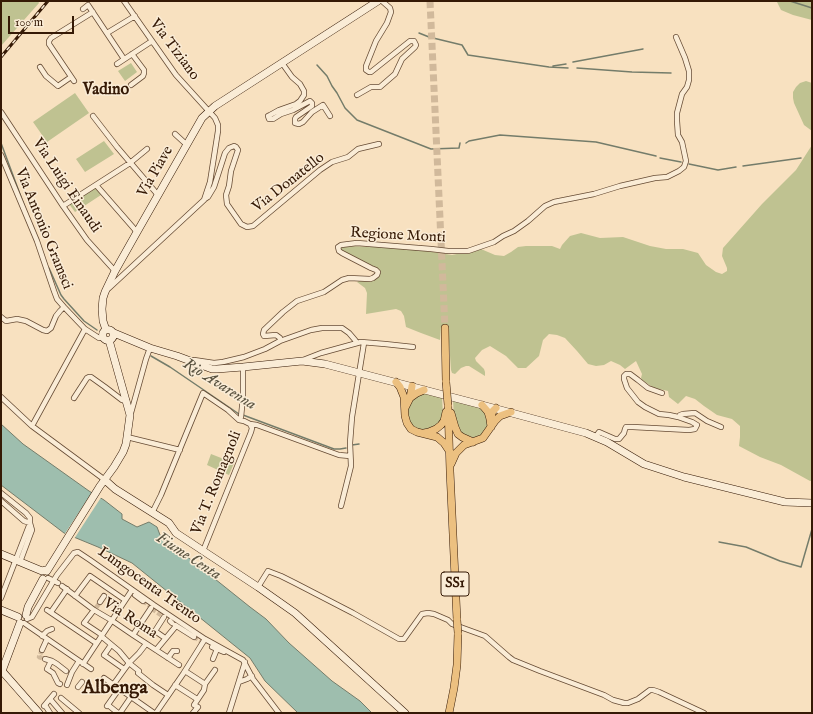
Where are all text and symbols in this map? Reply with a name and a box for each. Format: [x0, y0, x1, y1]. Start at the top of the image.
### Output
scale bar [10, 8, 76, 34]
text: 100 m [15, 15, 43, 30]
street label: Via Tiziano [145, 16, 203, 84]
district label: Vadino [83, 81, 129, 101]
street label: Via Luigi Einaudi [28, 135, 104, 237]
street label: Via Piave [134, 143, 178, 201]
street label: Via Donatello [249, 149, 329, 217]
street label: Via Antonio Gramsci [10, 166, 76, 292]
street label: Regione Monti [350, 225, 446, 247]
water label: Rio Avarenna [179, 355, 259, 415]
street label: Via T. Romagnoli [188, 429, 246, 537]
water label: Fiume Centa [152, 529, 224, 585]
street label: Lungocenta Trento [94, 544, 204, 628]
road number: SS1 [441, 572, 469, 596]
street label: Via Roma [99, 595, 161, 643]
district label: Albenga [82, 678, 148, 700]

